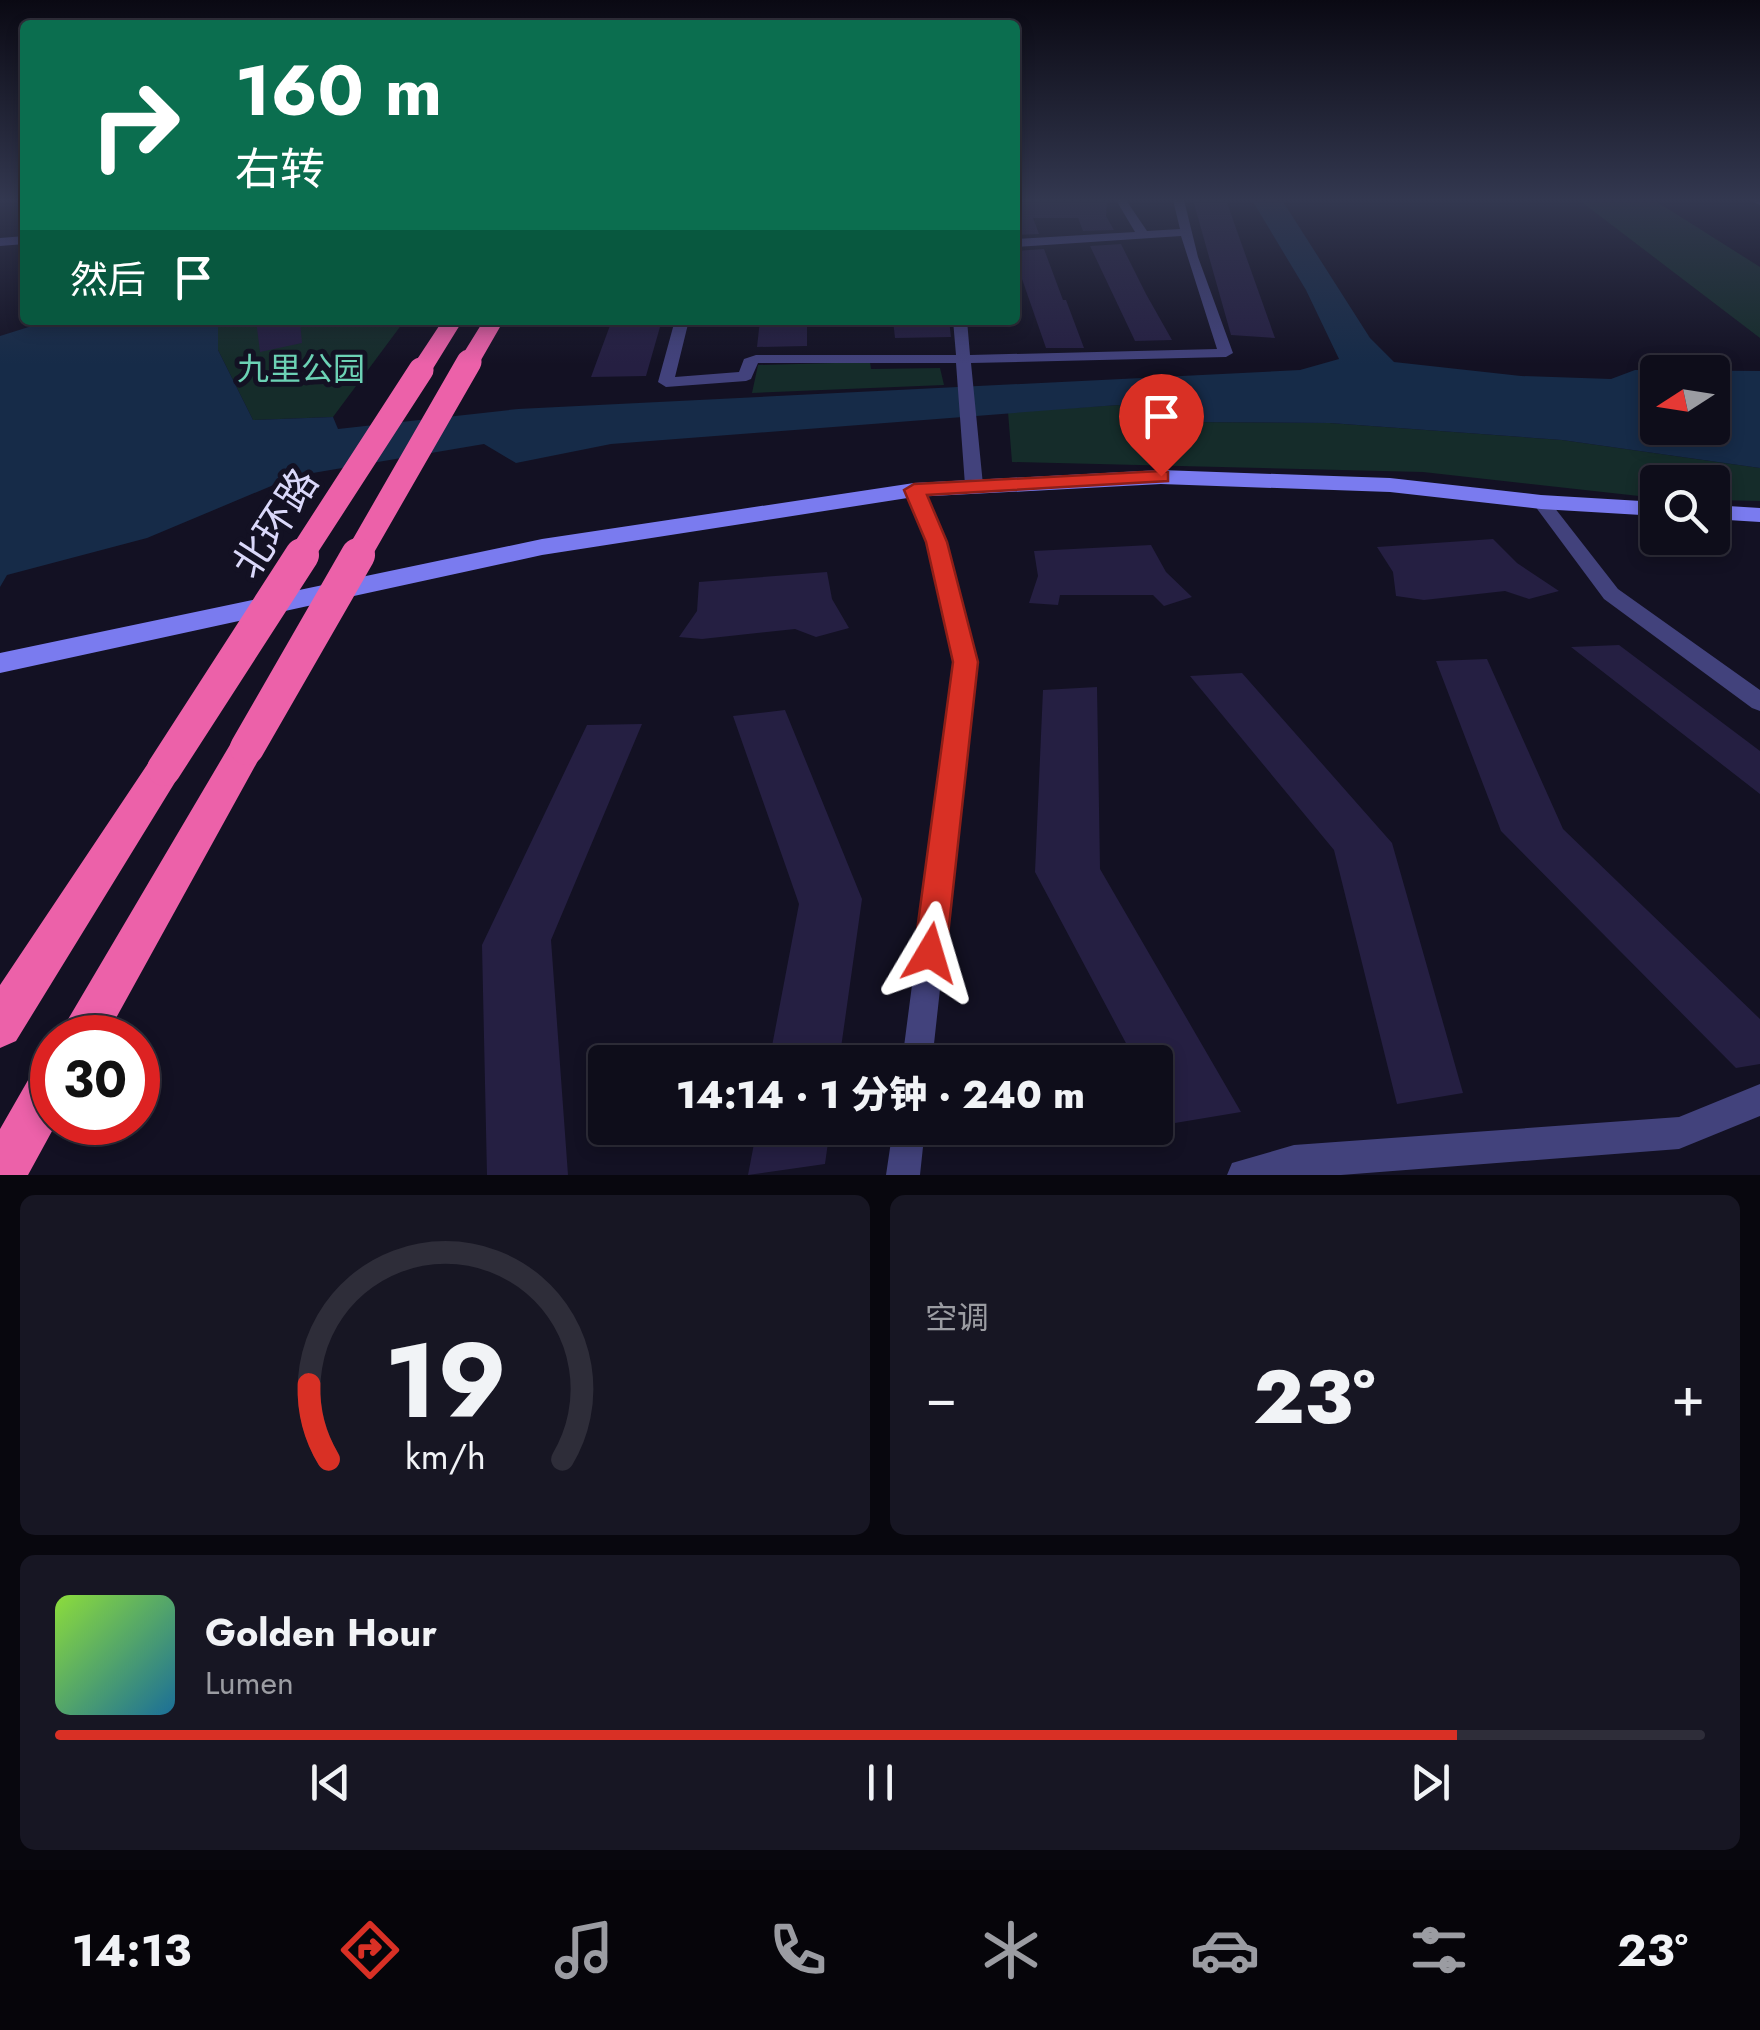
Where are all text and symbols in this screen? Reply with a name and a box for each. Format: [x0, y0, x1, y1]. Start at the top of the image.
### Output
text: 160 m [235, 40, 442, 141]
icon: right [70, 60, 200, 190]
text: 右转 [235, 137, 325, 202]
icon: arrive [166, 250, 221, 305]
text: 然后 [70, 252, 146, 307]
park label: 九里公园 [237, 346, 365, 392]
north arrow [1640, 355, 1730, 445]
map controls [1640, 355, 1730, 555]
pin [1119, 374, 1204, 477]
icon: arrive [1134, 389, 1189, 444]
street label: 北环路 [218, 457, 332, 589]
button: search [1640, 465, 1730, 555]
position arrow [878, 901, 982, 1005]
speed limit sign: 30 [30, 1015, 160, 1145]
text: 14:14 · 1 分钟 · 240 m [676, 1067, 1085, 1122]
text: 空调 [925, 1295, 989, 1341]
text: 19 [384, 1306, 506, 1456]
text: 23° [1253, 1343, 1375, 1451]
text: − [925, 1357, 957, 1437]
text: + [1671, 1357, 1705, 1437]
text: km/h [405, 1431, 485, 1482]
text: Golden Hour [205, 1605, 437, 1660]
text: Lumen [205, 1660, 294, 1706]
icon: previous [303, 1755, 358, 1810]
icon: pause [853, 1755, 908, 1810]
icon: next [1403, 1755, 1458, 1810]
icon: directions [335, 1915, 405, 1985]
icon: music [549, 1915, 619, 1985]
icon: phone [763, 1915, 833, 1985]
icon: climate [976, 1915, 1046, 1985]
icon: car [1190, 1915, 1260, 1985]
icon: filters [1404, 1915, 1474, 1985]
text: 14:13 [72, 1918, 192, 1983]
text: 23° [1617, 1918, 1688, 1983]

